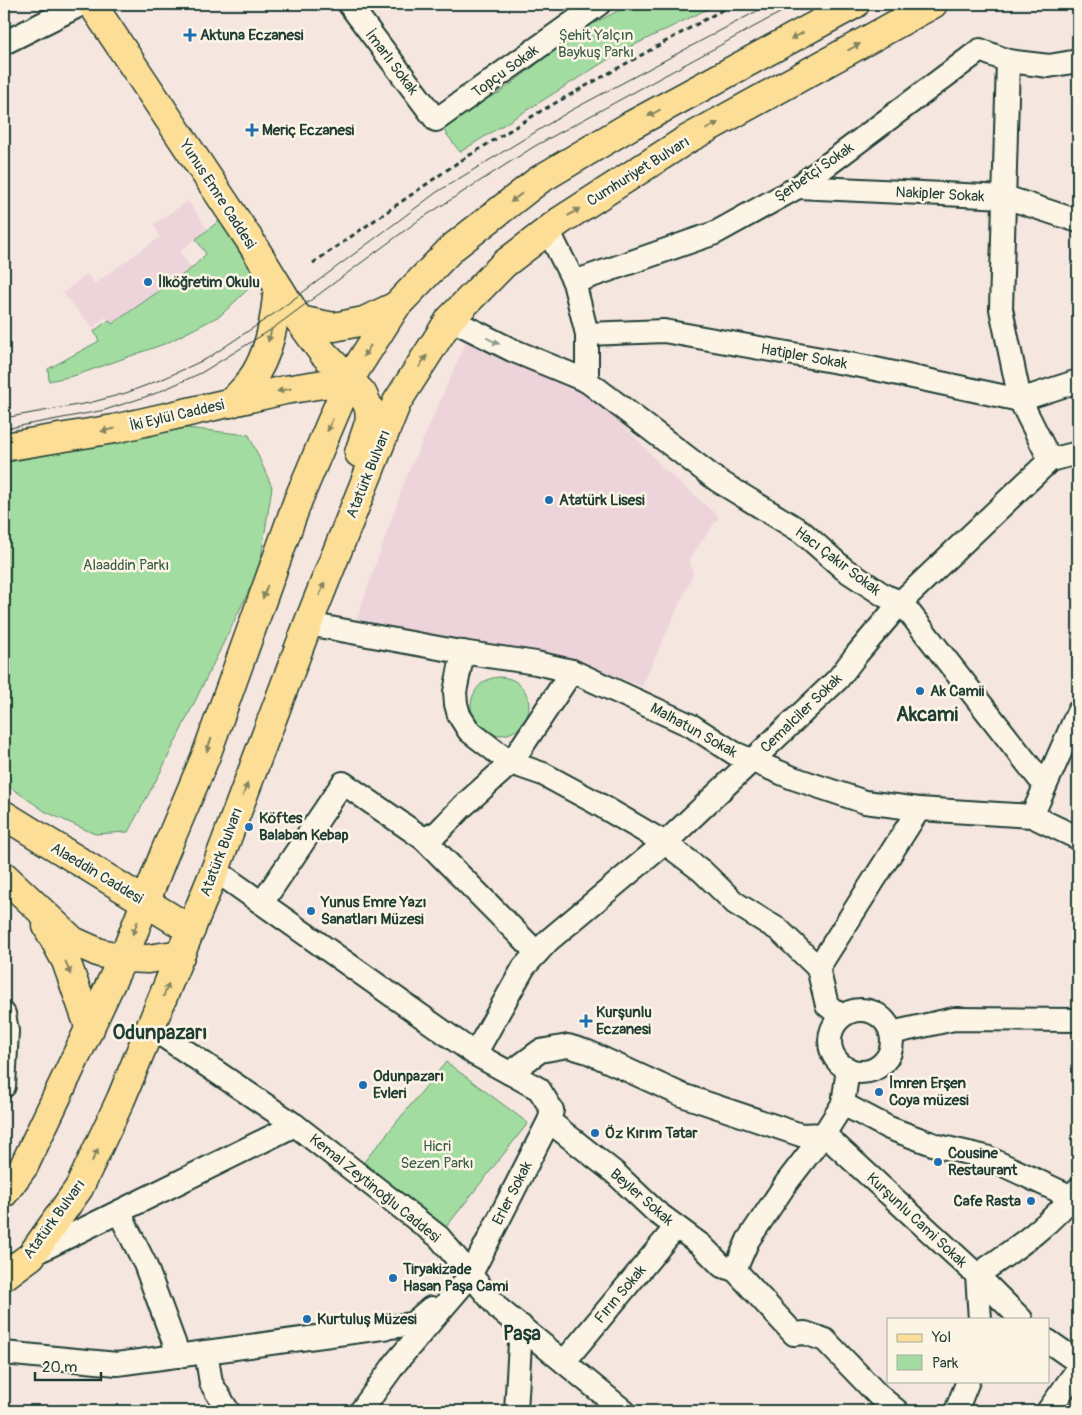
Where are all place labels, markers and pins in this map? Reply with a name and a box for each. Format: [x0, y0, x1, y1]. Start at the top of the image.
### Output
place label: Aktuna Eczanesi [200, 26, 304, 45]
marker: Aktuna Eczanesi [184, 29, 196, 41]
place label: Meriç Eczanesi [262, 121, 355, 140]
marker: Meriç Eczanesi [246, 124, 258, 136]
place label: İlköğretim Okulu [158, 273, 260, 292]
marker: İlköğretim Okulu [142, 276, 154, 288]
place label: Atatürk Lisesi [559, 491, 645, 510]
marker: Atatürk Lisesi [543, 494, 555, 506]
place label: Ak Camii [930, 682, 984, 701]
marker: Ak Camii [914, 685, 926, 697]
place label: Köftes Balaban Kebap [259, 809, 349, 845]
marker: Köftes Balaban Kebap [243, 821, 255, 833]
place label: Yunus Emre Yazı Sanatları Müzesi [320, 893, 427, 929]
marker: Yunus Emre Yazı Sanatları Müzesi [305, 905, 317, 917]
place label: Kurşunlu Eczanesi [596, 1003, 652, 1039]
marker: Kurşunlu Eczanesi [580, 1015, 592, 1027]
place label: Odunpazarı Evleri [373, 1067, 444, 1103]
place label: İmren Erşen Coya müzesi [889, 1074, 969, 1110]
marker: Odunpazarı Evleri [357, 1079, 369, 1091]
marker: İmren Erşen Coya müzesi [873, 1086, 885, 1098]
place label: Öz Kırım Tatar [605, 1124, 698, 1143]
marker: Öz Kırım Tatar [589, 1127, 601, 1139]
place label: Cousine Restaurant [948, 1144, 1018, 1180]
marker: Cousine Restaurant [932, 1156, 944, 1168]
place label: Cafe Rasta [954, 1192, 1021, 1211]
marker: Cafe Rasta [1025, 1195, 1037, 1207]
place label: Tiryakizade Hasan Paşa Cami [402, 1260, 509, 1296]
marker: Tiryakizade Hasan Paşa Cami [387, 1272, 399, 1284]
place label: Kurtuluş Müzesi [317, 1310, 417, 1329]
marker: Kurtuluş Müzesi [301, 1313, 313, 1325]

